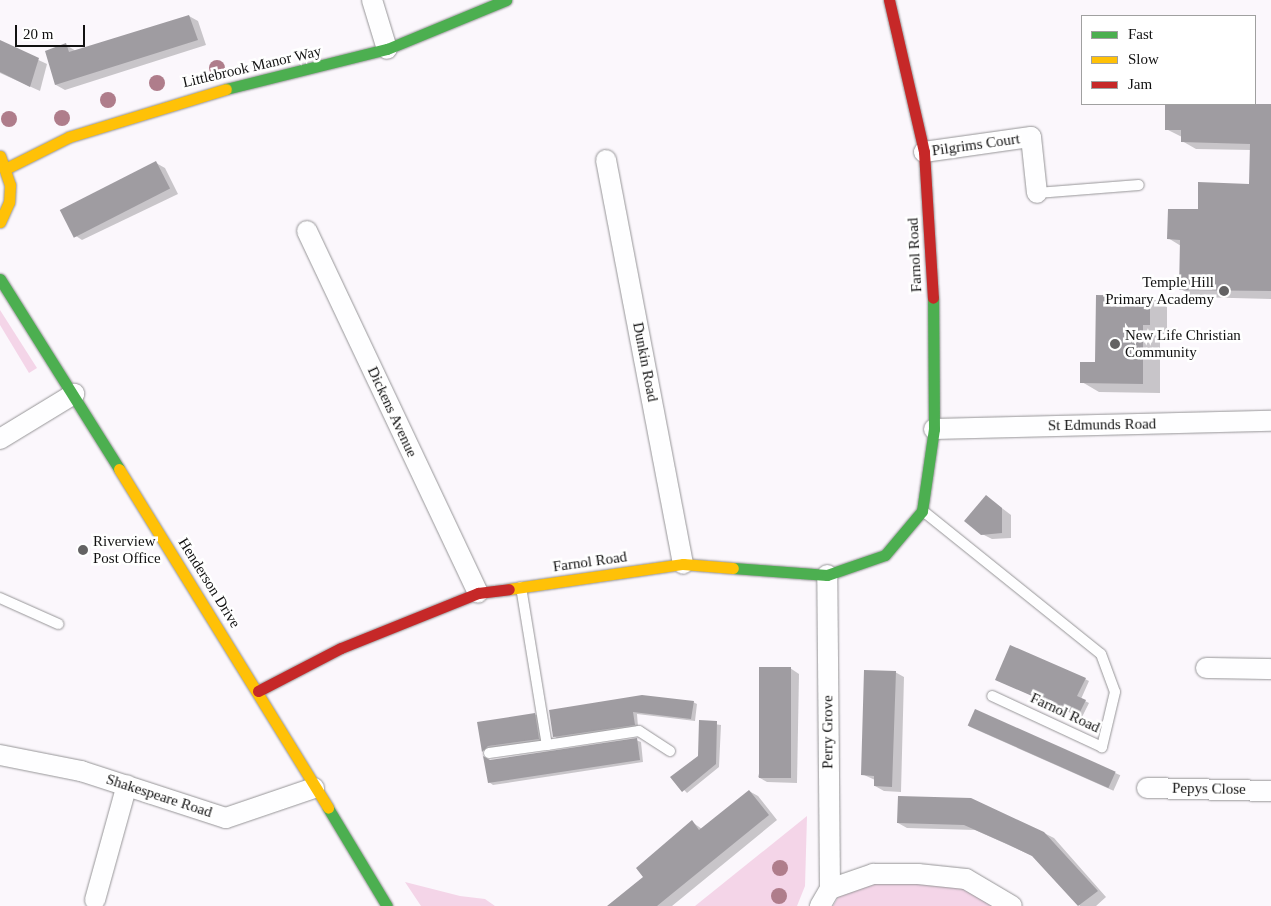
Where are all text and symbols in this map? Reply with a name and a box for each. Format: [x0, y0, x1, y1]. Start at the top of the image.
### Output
scale bar [18, 15, 88, 47]
legend [1081, 15, 1256, 105]
text: 20 m [23, 26, 53, 42]
text: Fast [1128, 26, 1153, 42]
street label: Littlebrook Manor Way [181, 42, 323, 92]
text: Slow [1128, 51, 1159, 67]
text: Jam [1128, 76, 1152, 92]
street label: Pilgrims Court [931, 130, 1021, 160]
street label: Farnol Road [904, 217, 926, 293]
place label: Temple Hill Primary Academy [1104, 273, 1214, 308]
marker: Temple Hill Primary Academy [1218, 285, 1230, 297]
street label: Dunkin Road [628, 321, 662, 403]
place label: New Life Christian Community [1125, 326, 1241, 361]
marker: New Life Christian Community [1109, 338, 1121, 350]
street label: Dickens Avenue [363, 364, 421, 460]
street label: St Edmunds Road [1048, 415, 1156, 435]
place label: Riverview Post Office [93, 532, 161, 567]
street label: Henderson Drive [174, 535, 244, 631]
marker: Riverview Post Office [77, 544, 89, 556]
street label: Farnol Road [552, 548, 628, 576]
street label: Farnol Road [1027, 689, 1103, 737]
street label: Perry Grove [819, 695, 837, 769]
street label: Shakespeare Road [104, 770, 214, 822]
street label: Pepys Close [1172, 779, 1246, 799]

